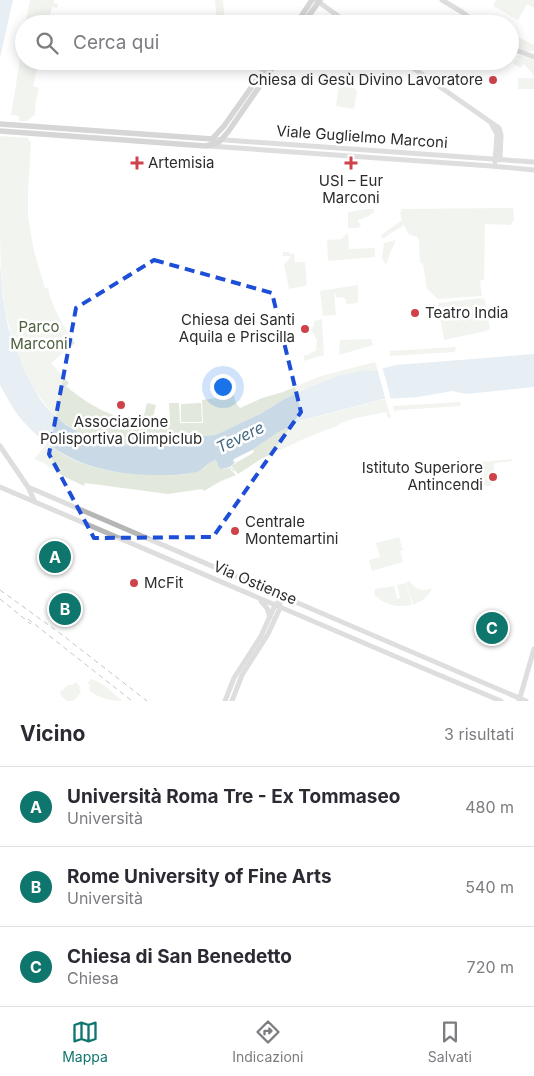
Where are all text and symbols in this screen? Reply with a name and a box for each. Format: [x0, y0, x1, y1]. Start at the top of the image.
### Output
search box [15, 15, 519, 70]
icon: search [33, 29, 61, 57]
text: Cerca qui [73, 31, 159, 54]
place label: Chiesa di Gesù Divino Lavoratore [248, 70, 483, 89]
marker: Chiesa di Gesù Divino Lavoratore [487, 74, 499, 86]
street label: Viale Guglielmo Marconi [276, 121, 448, 152]
place label: Artemisia [148, 153, 214, 172]
marker: Artemisia [130, 156, 144, 170]
marker: USI – Eur Marconi [344, 156, 358, 170]
place label: USI – Eur Marconi [319, 171, 383, 207]
place label: Teatro India [425, 303, 508, 322]
marker: Teatro India [409, 307, 421, 319]
place label: Chiesa dei Santi Aquila e Priscilla [179, 310, 295, 346]
park label: Parco Marconi [10, 317, 68, 353]
marker: Chiesa dei Santi Aquila e Priscilla [299, 323, 311, 335]
your location [210, 374, 236, 400]
marker: Associazione Polisportiva Olimpiclub [115, 399, 127, 411]
place label: Associazione Polisportiva Olimpiclub [40, 412, 202, 448]
water label: Tevere [213, 417, 267, 457]
place label: Istituto Superiore Antincendi [362, 458, 483, 494]
marker: Istituto Superiore Antincendi [487, 471, 499, 483]
place label: Centrale Montemartini [245, 512, 338, 548]
marker: Centrale Montemartini [229, 525, 241, 537]
pin: A [39, 538, 71, 576]
street label: Via Ostiense [211, 556, 300, 609]
place label: McFit [144, 573, 184, 592]
marker: McFit [128, 577, 140, 589]
pin: B [49, 590, 81, 628]
pin: C [476, 609, 508, 647]
text: Vicino [20, 721, 85, 746]
text: 3 risultati [444, 724, 514, 744]
text: Università Roma Tre - Ex Tommaseo [67, 785, 400, 808]
text: A [30, 797, 42, 817]
text: 480 m [465, 797, 514, 817]
text: Università [67, 808, 143, 828]
text: Rome University of Fine Arts [67, 865, 332, 888]
text: B [31, 877, 41, 897]
text: 540 m [465, 877, 514, 897]
text: Università [67, 888, 143, 908]
text: Chiesa di San Benedetto [67, 945, 292, 968]
text: C [30, 957, 42, 977]
text: 720 m [467, 957, 514, 977]
text: Chiesa [67, 968, 119, 988]
tab: Mappa [62, 1018, 108, 1065]
tab: Indicazioni [232, 1018, 303, 1065]
tab: Salvati [428, 1018, 472, 1065]

